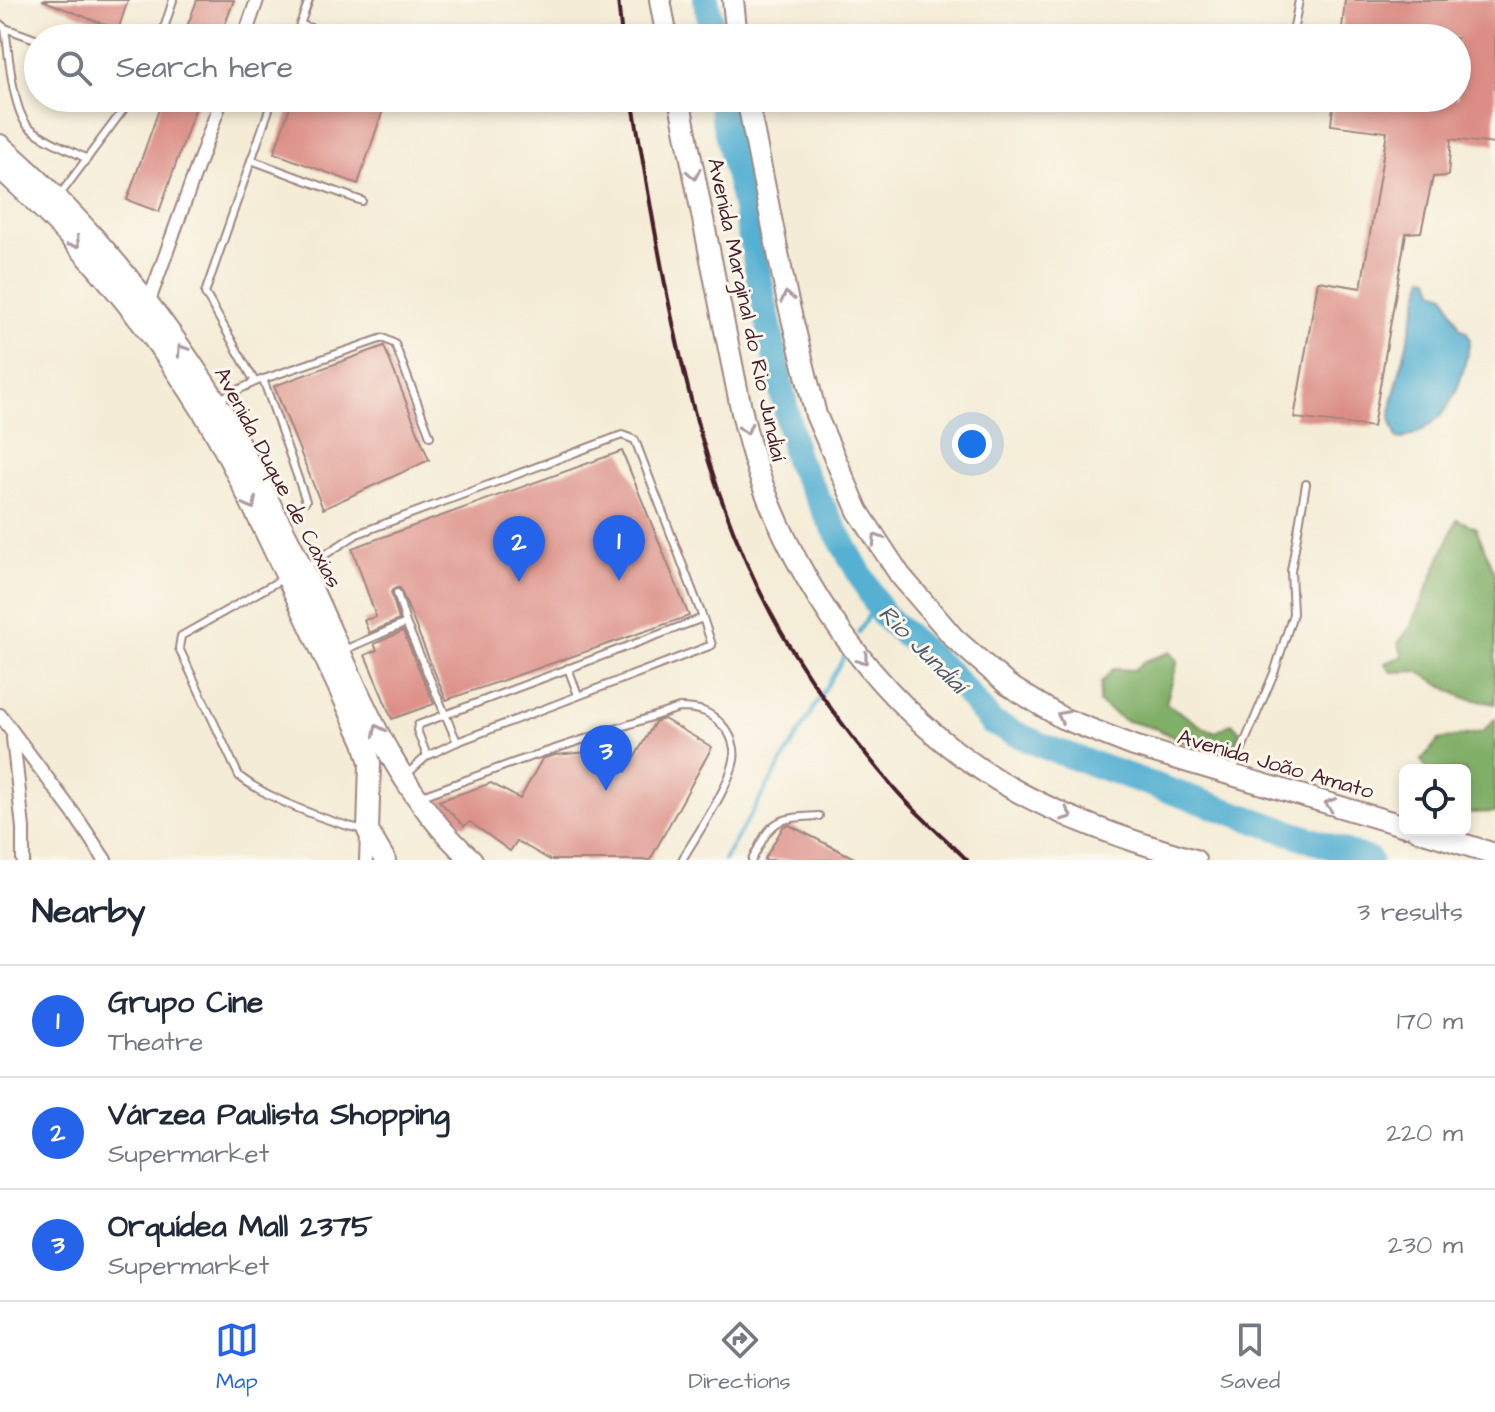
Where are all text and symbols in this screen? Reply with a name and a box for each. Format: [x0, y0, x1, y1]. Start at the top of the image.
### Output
search box [24, 24, 1471, 112]
icon: search [52, 46, 96, 90]
text: Search here [116, 47, 293, 89]
street label: Avenida Marginal do Rio Jundiaí [698, 155, 794, 465]
one-way arrow [685, 168, 702, 181]
one-way arrow [65, 234, 79, 249]
one-way arrow [779, 291, 796, 304]
one-way arrow [177, 345, 192, 359]
street label: Avenida Duque de Caxias [206, 362, 349, 594]
one-way arrow [737, 422, 754, 436]
your location [952, 424, 992, 464]
one-way arrow [241, 495, 257, 510]
pin: 1 [593, 515, 645, 581]
pin: 2 [493, 516, 545, 582]
one-way arrow [871, 533, 886, 548]
water label: Rio Jundiaí [870, 598, 977, 705]
one-way arrow [853, 650, 868, 664]
one-way arrow [1056, 711, 1071, 726]
street label: Avenida João Amato [1174, 722, 1378, 808]
one-way arrow [372, 724, 388, 739]
pin: 3 [580, 725, 632, 791]
map controls [1399, 764, 1471, 836]
button: locate [1399, 764, 1471, 836]
one-way arrow [1324, 797, 1338, 813]
one-way arrow [1059, 805, 1073, 821]
text: Nearby [32, 888, 146, 936]
text: 3 results [1357, 894, 1463, 930]
text: Grupo Cine [108, 982, 263, 1024]
text: 1 [56, 1003, 60, 1039]
text: 170 m [1397, 1003, 1463, 1039]
text: Theatre [108, 1024, 203, 1060]
text: Várzea Paulista Shopping [108, 1094, 450, 1136]
text: 2 [51, 1115, 65, 1151]
text: 220 m [1386, 1115, 1463, 1151]
text: Supermarket [108, 1136, 269, 1172]
text: Orquídea Mall 2375 [108, 1206, 372, 1248]
text: 3 [51, 1227, 65, 1263]
text: 230 m [1388, 1227, 1463, 1263]
text: Supermarket [108, 1248, 269, 1284]
tab: Map [215, 1318, 259, 1397]
tab: Directions [688, 1318, 791, 1397]
tab: Saved [1220, 1318, 1280, 1397]

